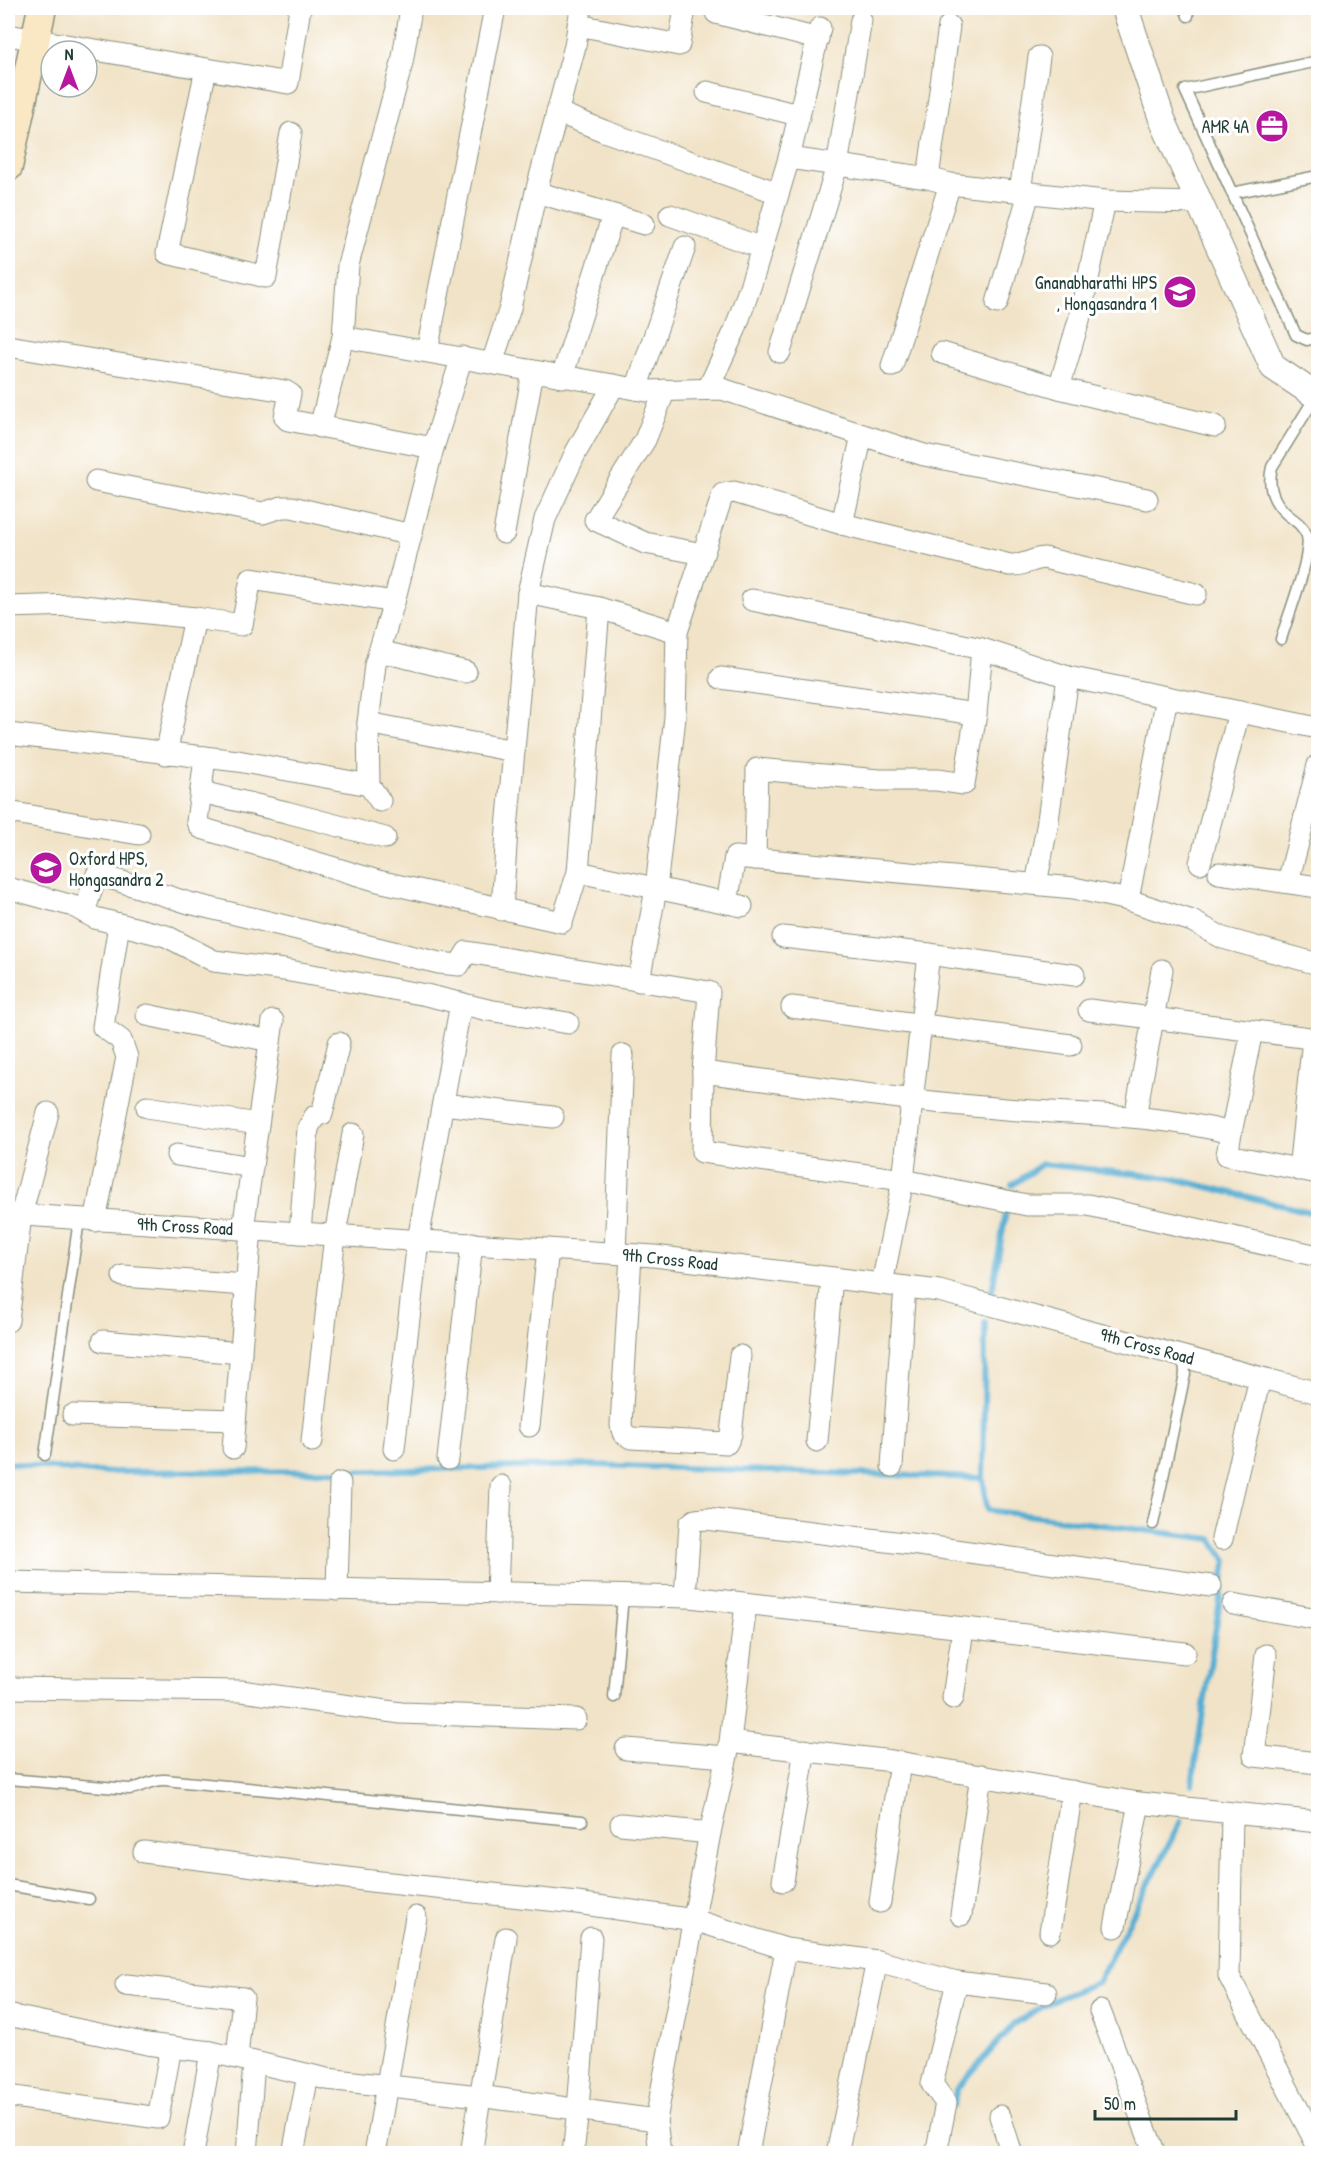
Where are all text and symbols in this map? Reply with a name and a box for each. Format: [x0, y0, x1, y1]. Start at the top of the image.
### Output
north arrow [39, 39, 99, 99]
text: N [65, 43, 74, 65]
office icon: AMR 4A [1254, 108, 1290, 144]
place label: AMR 4A [1202, 114, 1249, 139]
place label: Gnanabharathi HPS , Hongasandra 1 [1035, 270, 1157, 316]
school or university icon: Gnanabharathi HPS , Hongasandra 1 [1162, 274, 1198, 310]
place label: Oxford HPS, Hongasandra 2 [69, 846, 164, 892]
school or university icon: Oxford HPS, Hongasandra 2 [28, 850, 64, 886]
street label: 9th Cross Road [136, 1211, 234, 1241]
street label: 9th Cross Road [621, 1242, 719, 1276]
street label: 9th Cross Road [1097, 1321, 1197, 1371]
scale bar [1095, 2083, 1236, 2121]
text: 50 m [1104, 2091, 1136, 2116]

